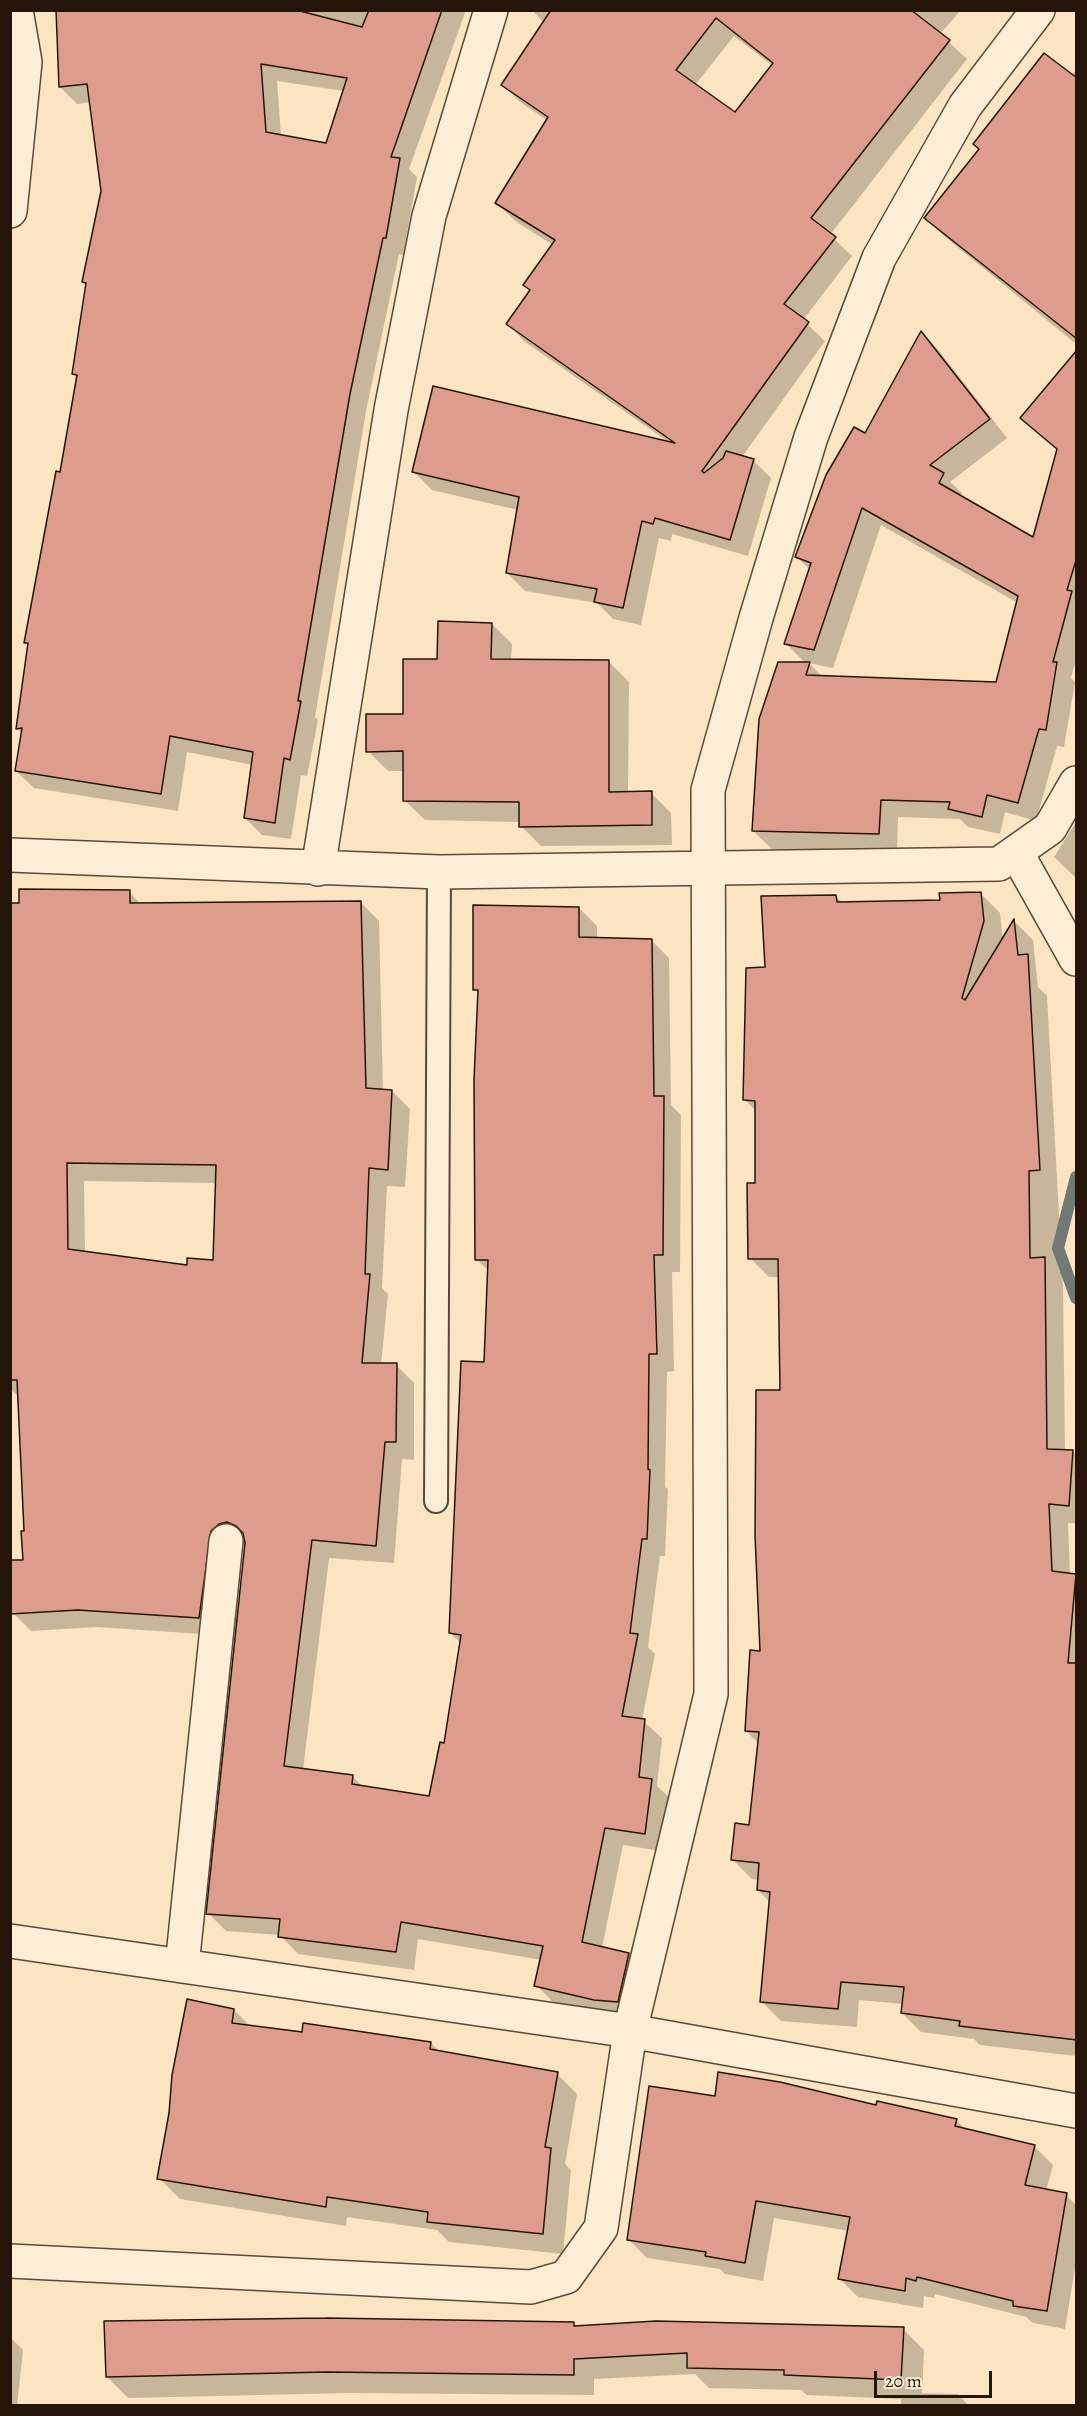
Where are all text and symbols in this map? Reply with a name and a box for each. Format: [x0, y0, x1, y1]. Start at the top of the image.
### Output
scale bar [877, 2359, 996, 2397]
text: 20 m [885, 2369, 922, 2393]

